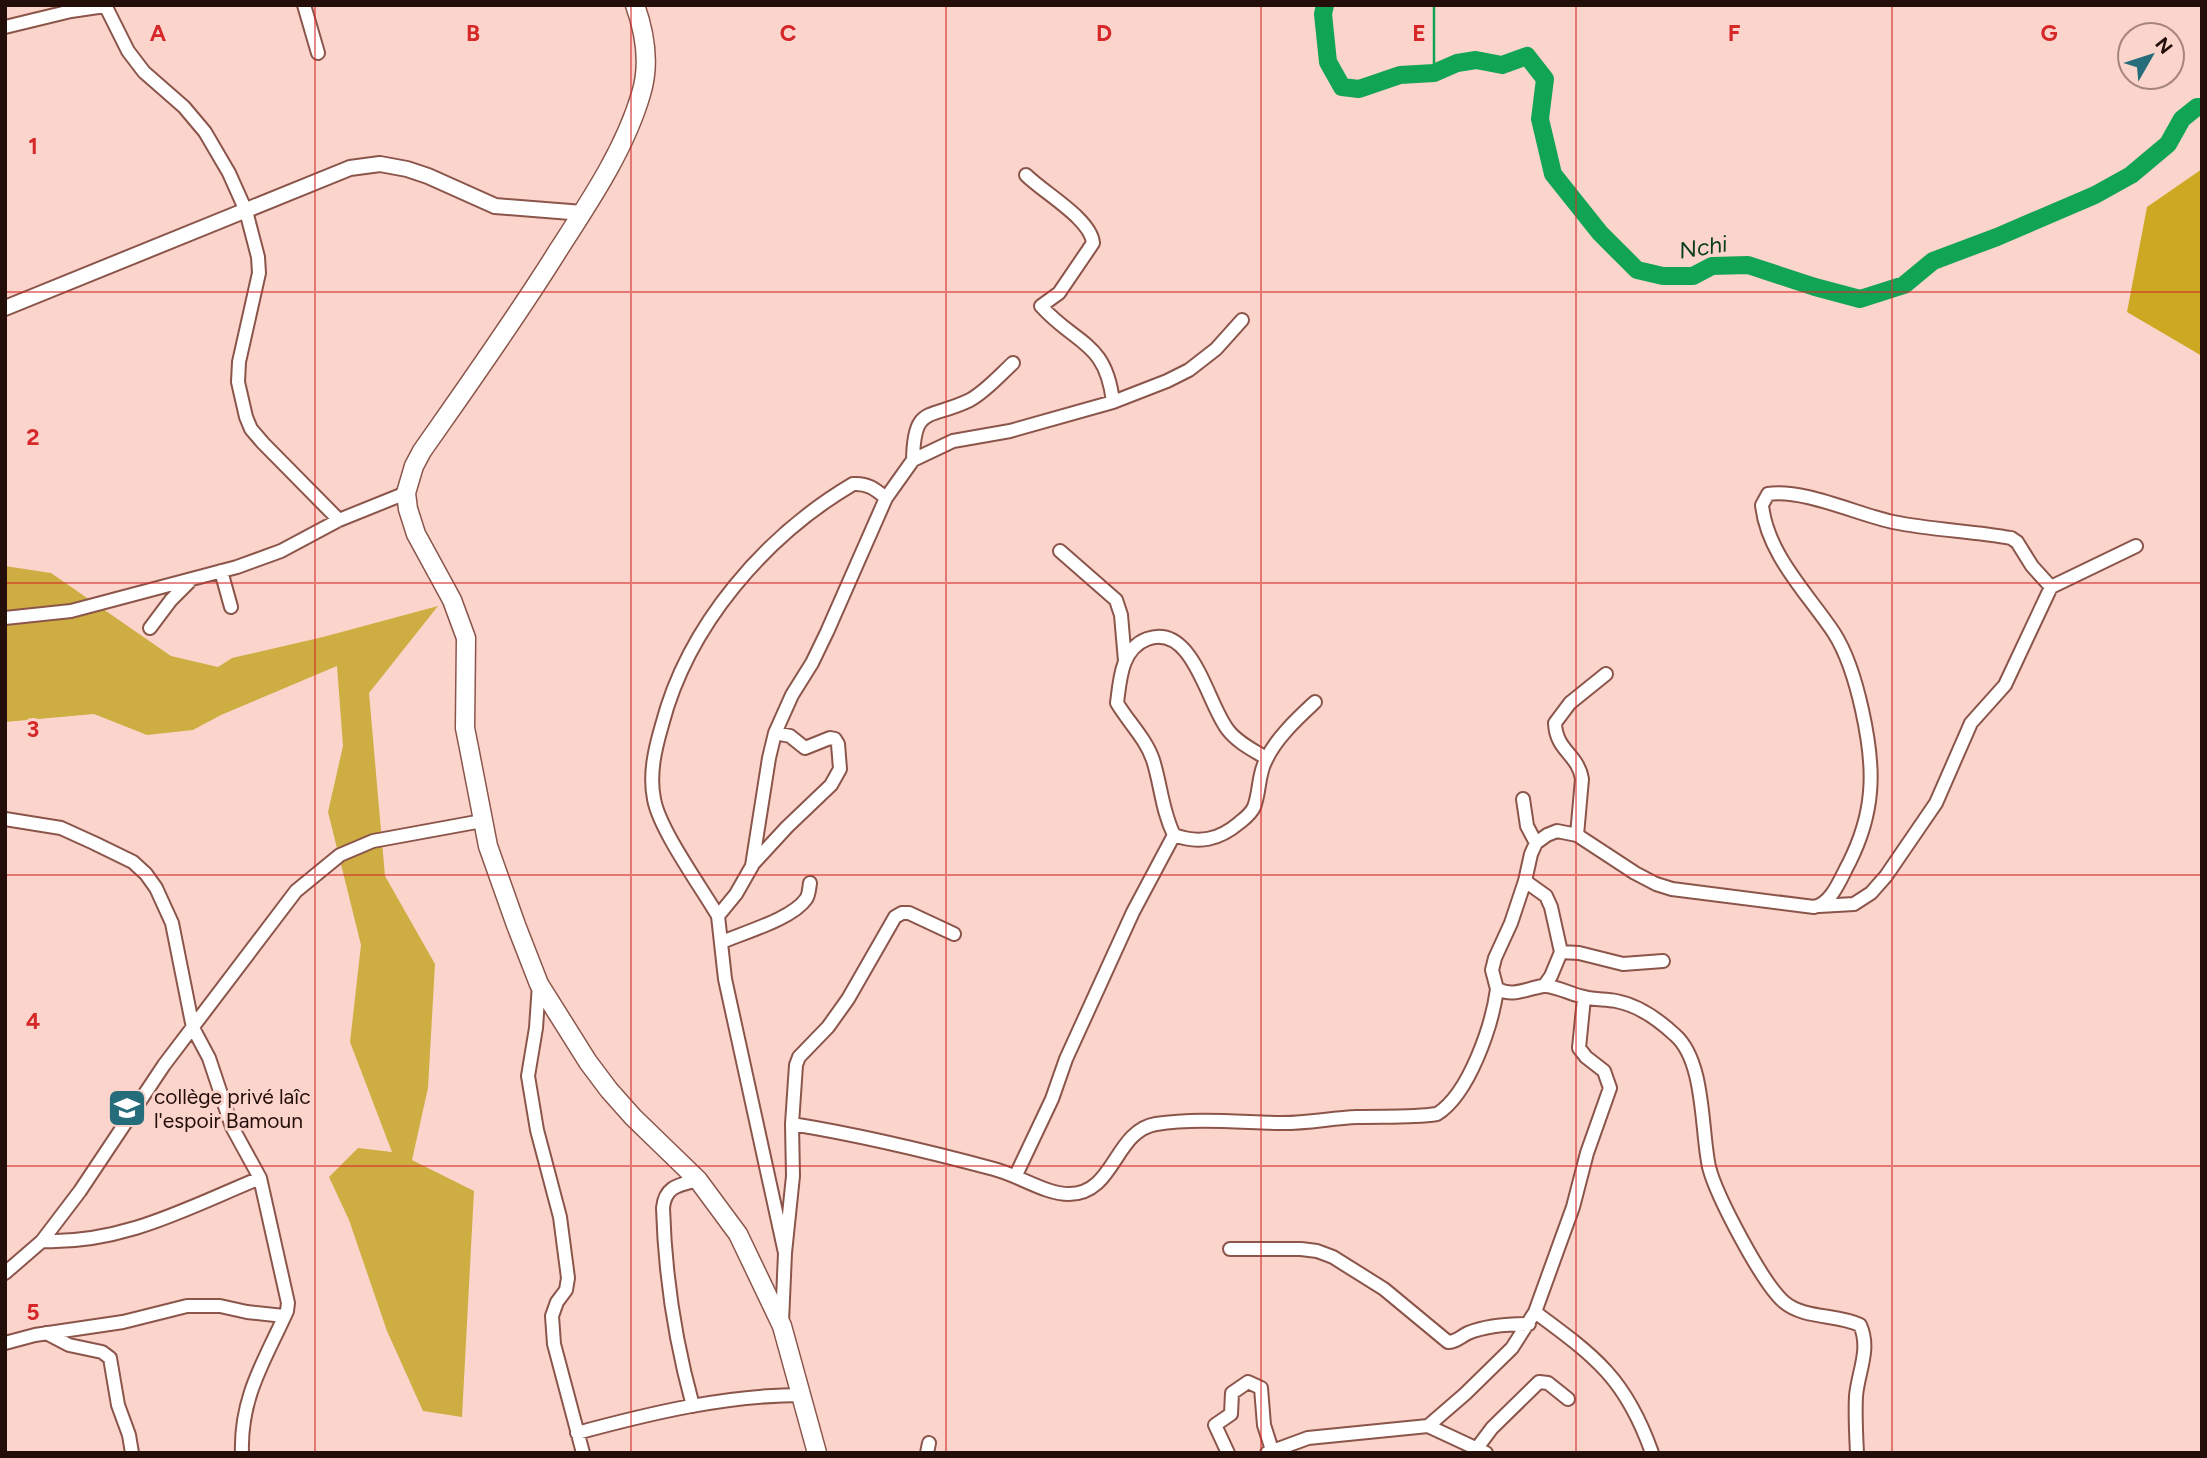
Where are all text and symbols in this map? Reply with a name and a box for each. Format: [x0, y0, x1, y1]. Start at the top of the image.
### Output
text: A [150, 19, 167, 47]
text: B [466, 19, 480, 47]
text: C [780, 19, 797, 47]
text: D [1096, 19, 1112, 47]
text: E [1412, 19, 1426, 47]
text: F [1728, 19, 1741, 47]
text: G [2040, 19, 2058, 47]
north arrow [2116, 21, 2186, 91]
text: N [2150, 33, 2177, 59]
text: 1 [28, 132, 38, 160]
water label: Nchi [1677, 229, 1730, 265]
text: 2 [26, 423, 40, 451]
text: 3 [27, 715, 39, 743]
text: 4 [26, 1007, 40, 1035]
place label: collège privé laîc l'espoir Bamoun [154, 1084, 311, 1133]
school or university icon: collège privé laîc l'espoir Bamoun [106, 1087, 148, 1129]
text: 5 [26, 1298, 40, 1326]

